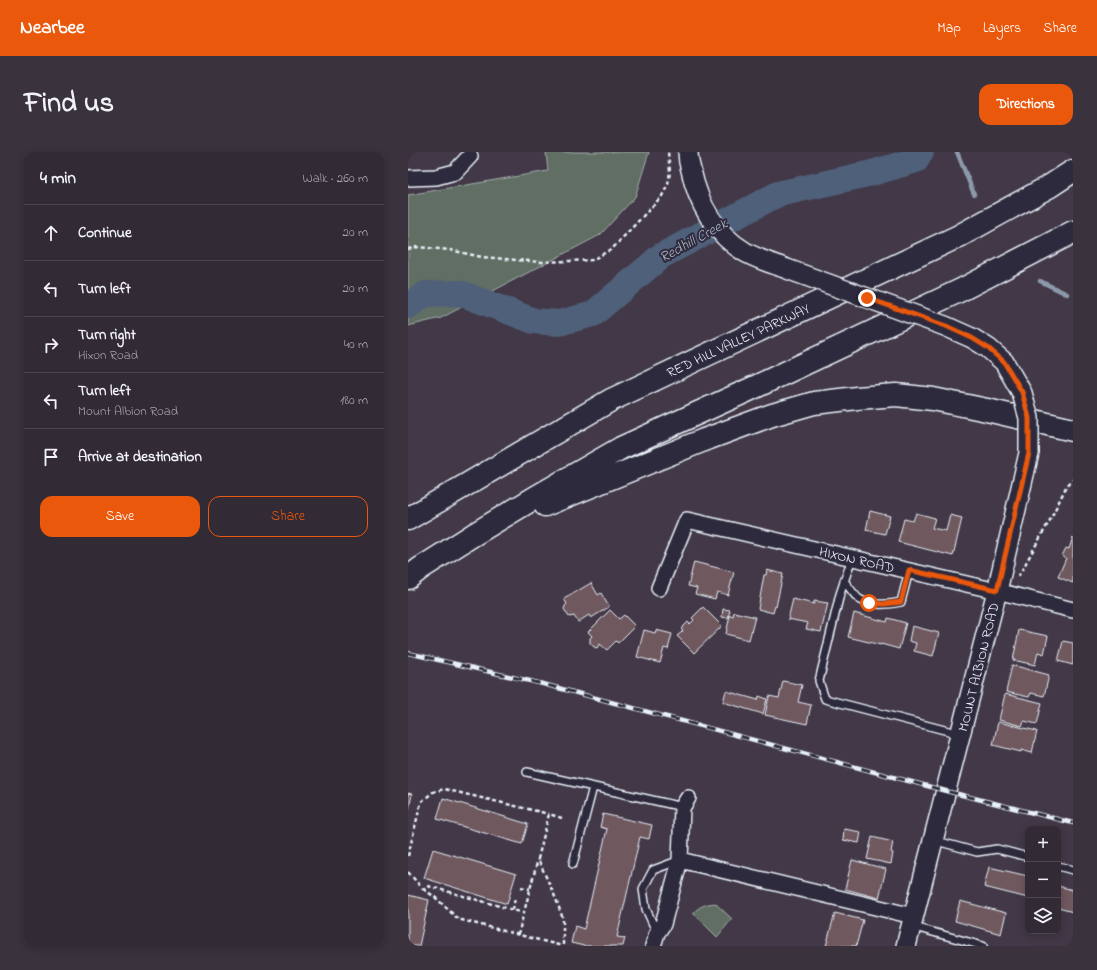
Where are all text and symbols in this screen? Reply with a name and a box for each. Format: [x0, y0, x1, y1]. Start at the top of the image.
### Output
text: Nearbee [20, 15, 85, 42]
text: Map [937, 18, 961, 39]
text: Layers [983, 18, 1021, 39]
text: Share [1043, 18, 1077, 39]
text: Find us [24, 84, 114, 125]
button: Directions [979, 84, 1073, 125]
text: 4 min [40, 166, 76, 191]
text: Walk · 260 m [303, 169, 368, 188]
water label: Redhill Creek [655, 212, 733, 269]
icon: ahead [40, 222, 62, 244]
text: Continue [78, 222, 132, 244]
text: 20 m [343, 223, 368, 242]
icon: left [40, 278, 62, 300]
text: Turn left [78, 278, 131, 300]
text: 20 m [343, 279, 368, 298]
route end [858, 289, 876, 307]
street label: RED HILL VALLEY PARKWAY [664, 299, 814, 384]
text: Turn right [78, 324, 136, 346]
icon: right [40, 334, 62, 356]
text: 40 m [344, 335, 368, 354]
text: Hixon Road [78, 346, 138, 365]
text: Turn left [78, 380, 131, 402]
icon: left [40, 390, 62, 412]
text: 180 m [340, 391, 368, 410]
text: Mount Albion Road [78, 402, 178, 421]
icon: arrive [40, 446, 62, 468]
text: Arrive at destination [78, 446, 202, 468]
button: Save [40, 496, 200, 537]
button: Share [208, 496, 368, 537]
street label: HIXON ROAD [817, 542, 896, 579]
route start [860, 594, 878, 612]
street label: MOUNT ALBION ROAD [953, 601, 1006, 734]
map controls [1025, 826, 1061, 934]
button: + [1025, 826, 1061, 862]
button: − [1025, 862, 1061, 898]
button: layers [1025, 898, 1061, 934]

